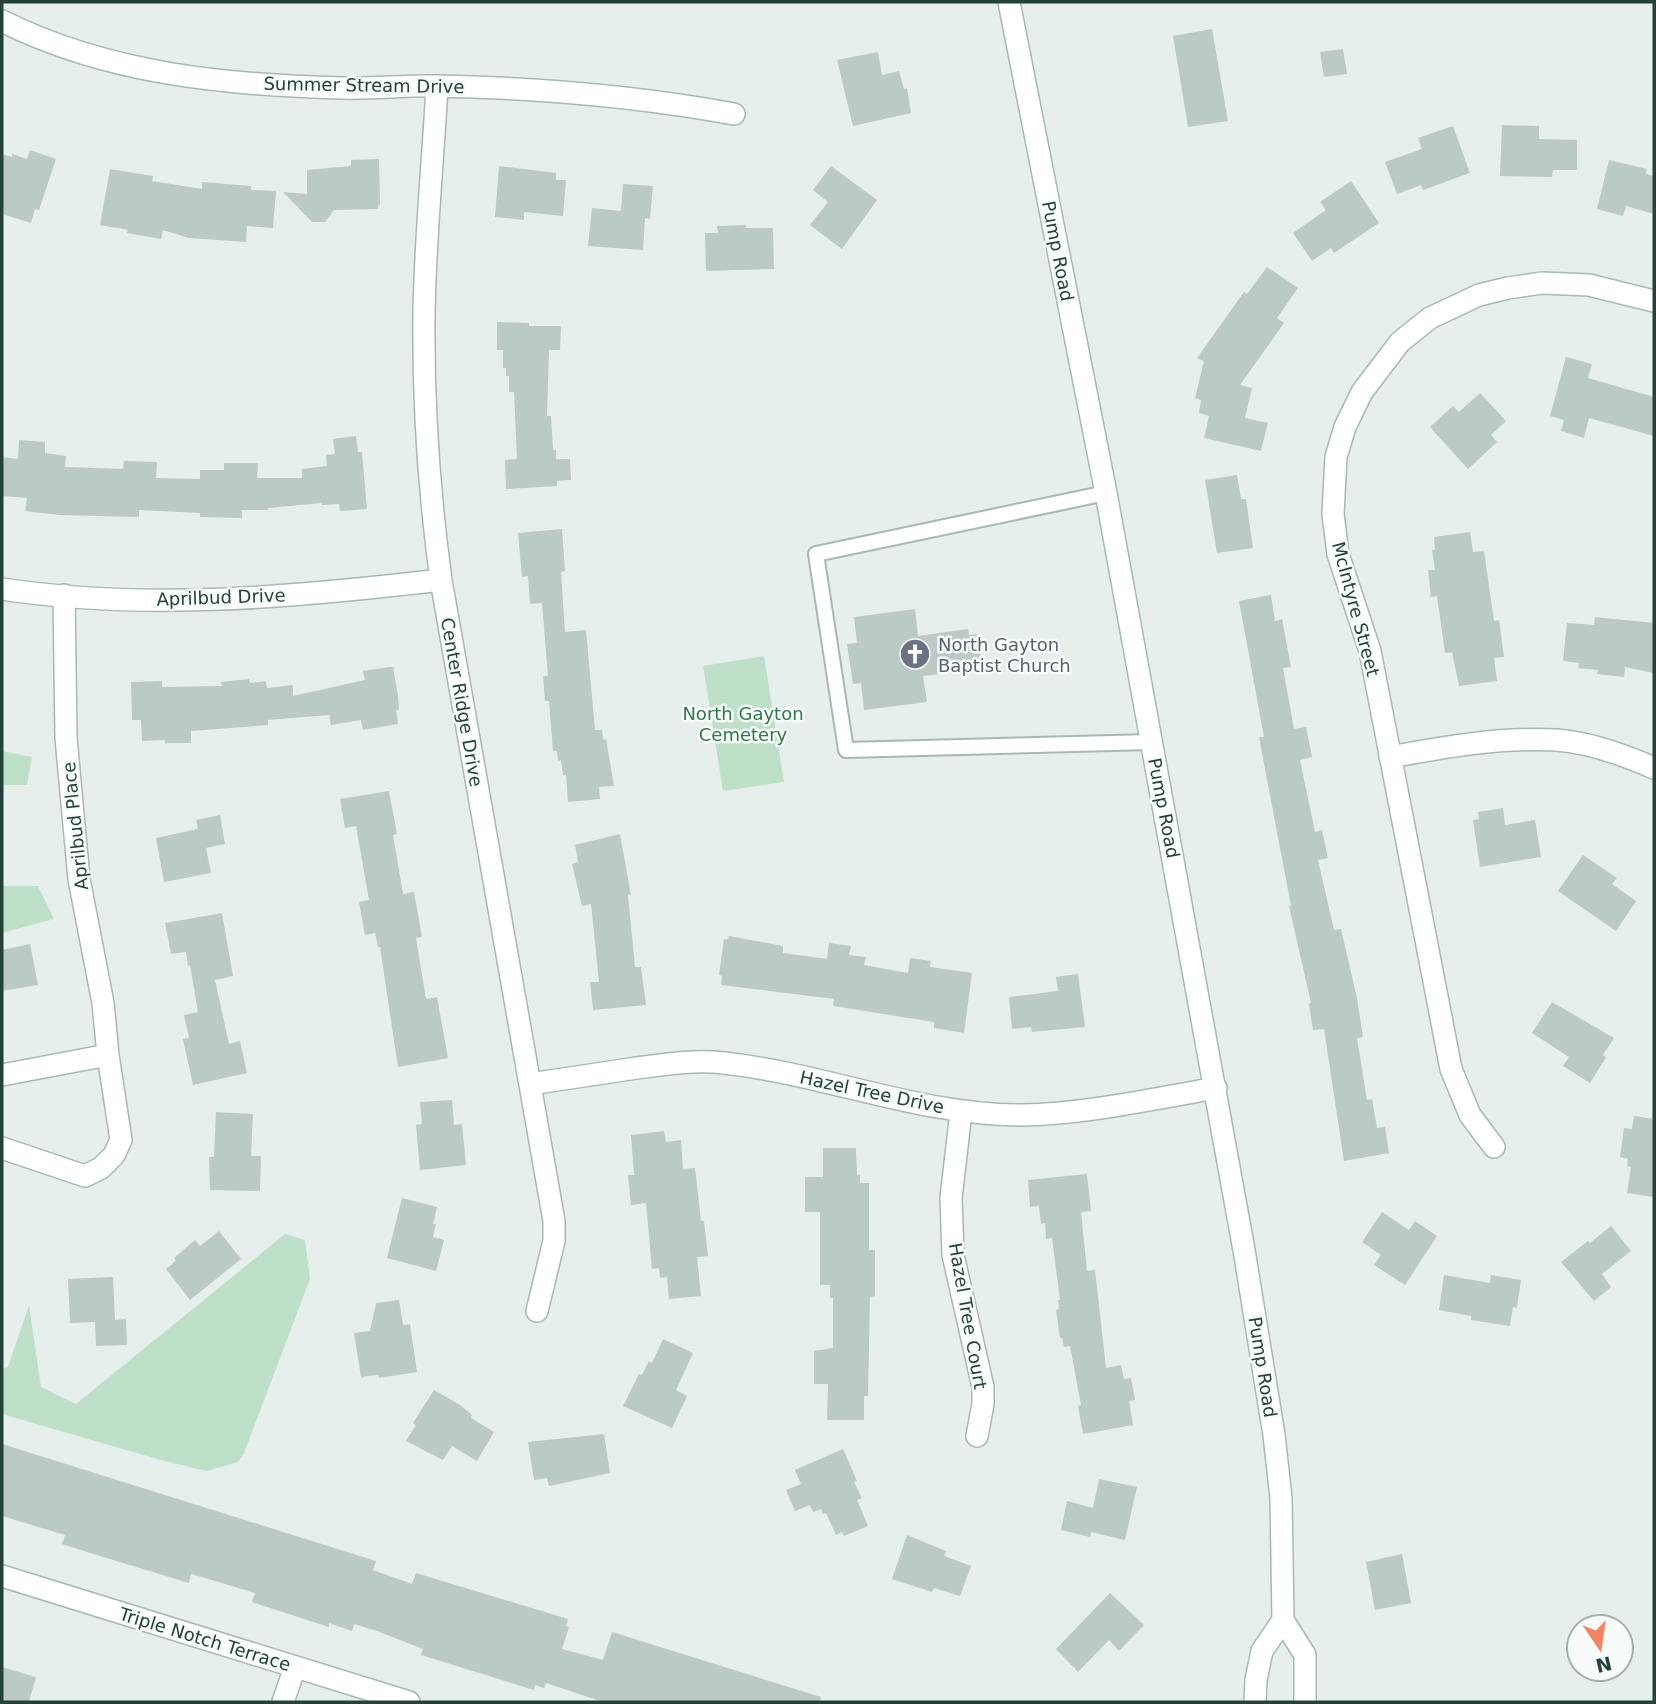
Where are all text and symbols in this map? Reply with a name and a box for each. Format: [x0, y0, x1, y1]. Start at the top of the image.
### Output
street label: Summer Stream Drive [263, 73, 465, 97]
street label: Pump Road [1038, 199, 1078, 303]
street label: McIntyre Street [1328, 539, 1384, 679]
street label: Aprilbud Drive [156, 584, 286, 610]
street label: Center Ridge Drive [437, 616, 487, 788]
place label: North Gayton Baptist Church [938, 634, 1071, 676]
church icon: North Gayton Baptist Church [898, 637, 932, 671]
park label: North Gayton Cemetery [682, 703, 804, 745]
street label: Pump Road [1144, 756, 1184, 860]
street label: Aprilbud Place [58, 761, 92, 891]
street label: Hazel Tree Drive [798, 1066, 946, 1118]
street label: Hazel Tree Court [945, 1241, 991, 1391]
street label: Pump Road [1245, 1315, 1281, 1419]
street label: Triple Notch Terrace [116, 1603, 293, 1675]
north arrow [1565, 1613, 1635, 1683]
text: N [1594, 1652, 1614, 1677]

